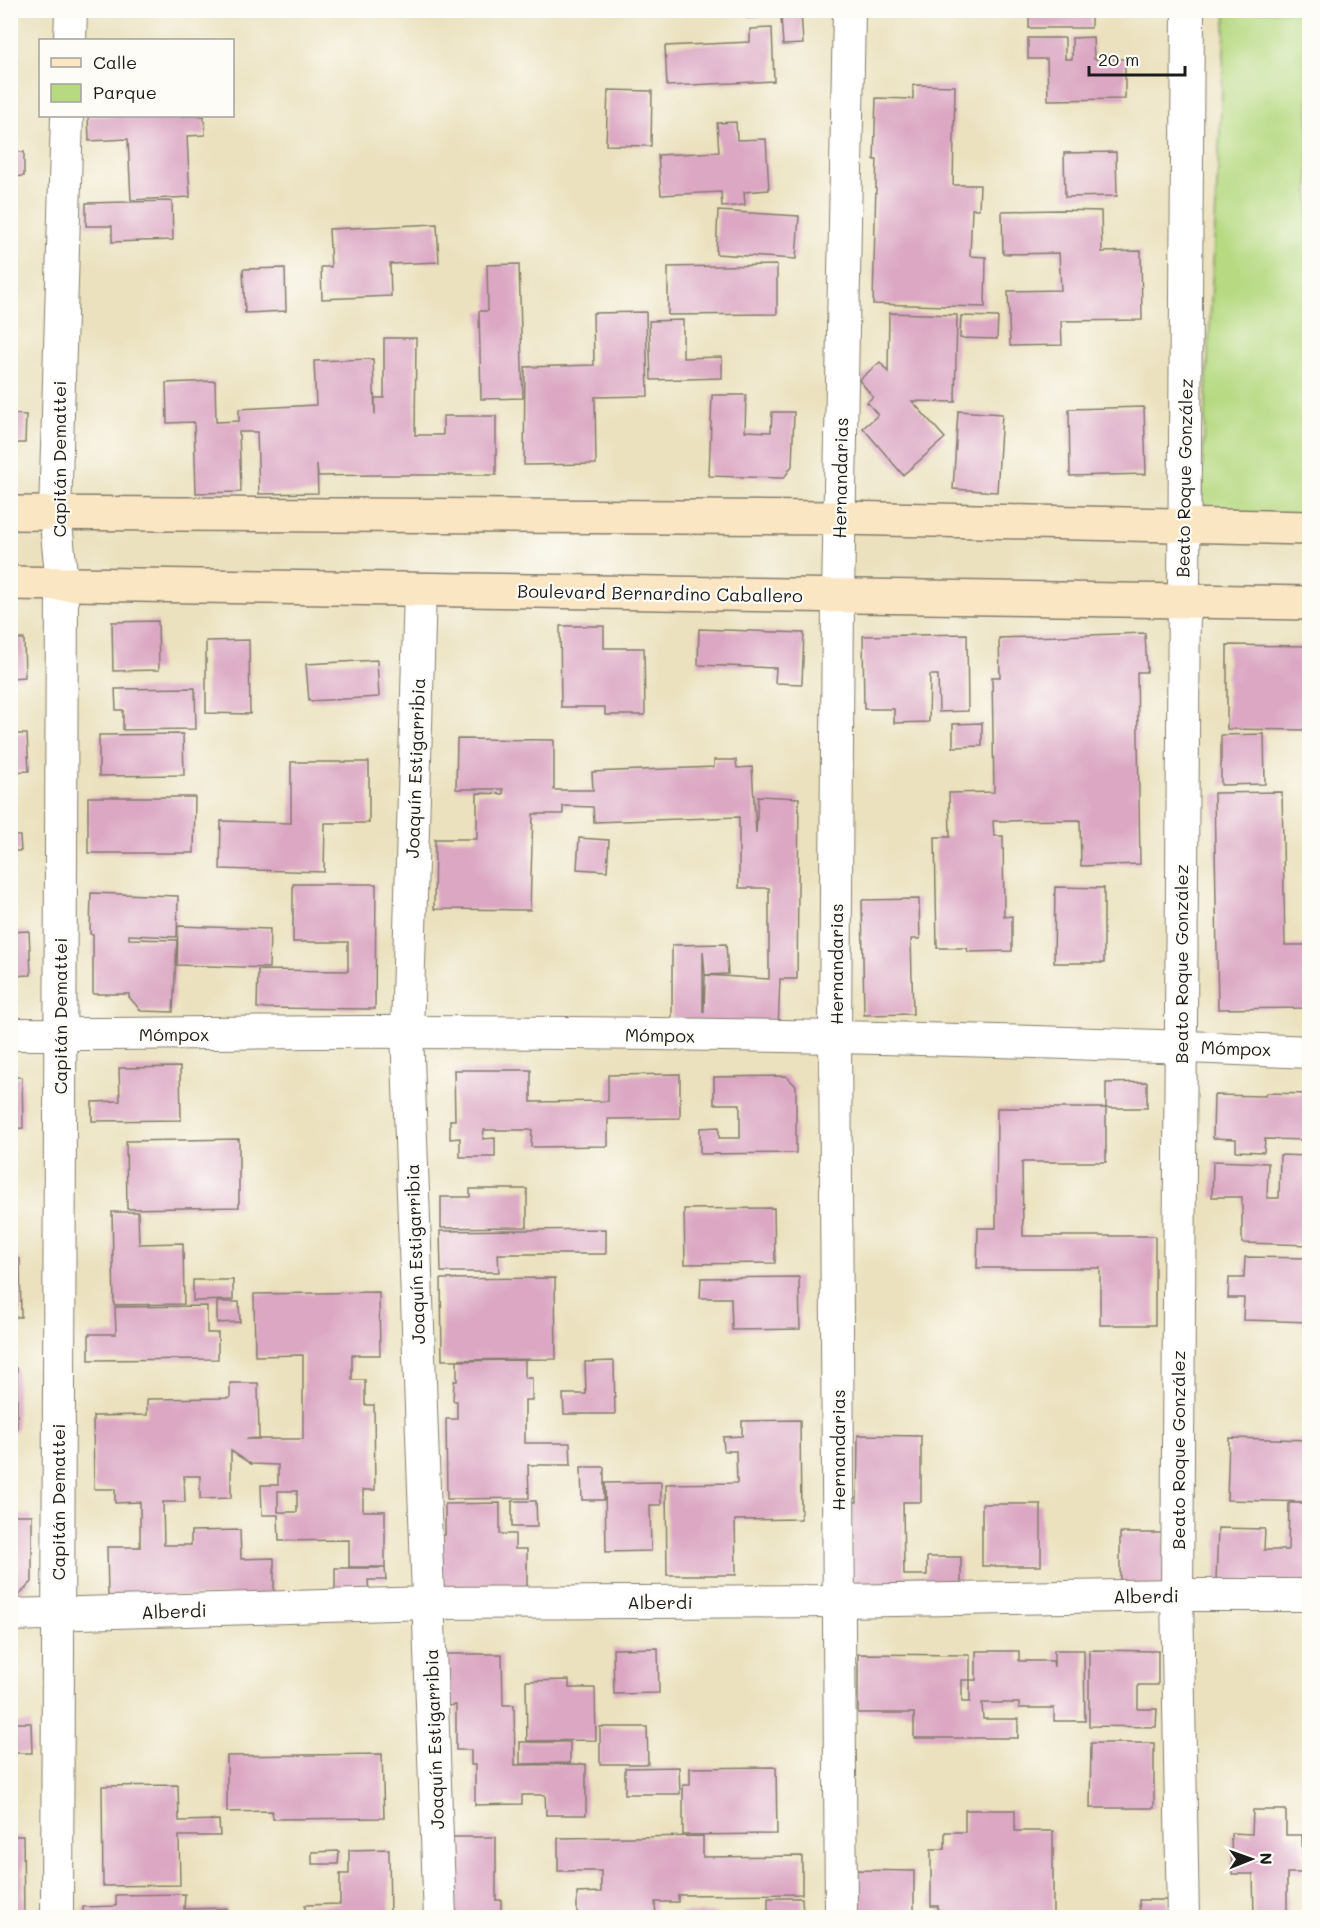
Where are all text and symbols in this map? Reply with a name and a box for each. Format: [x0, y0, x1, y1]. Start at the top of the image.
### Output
legend [39, 39, 234, 117]
scale bar [1089, 39, 1185, 77]
text: 20 m [1098, 47, 1139, 71]
text: Calle [93, 50, 137, 74]
text: Parque [93, 80, 157, 104]
street label: Beato Roque González [1170, 378, 1198, 578]
street label: Capitán Demattei [47, 380, 71, 538]
street label: Hernandarias [827, 417, 853, 539]
street label: Boulevard Bernardino Caballero [517, 579, 803, 607]
street label: Joaquín Estigarribia [400, 677, 430, 859]
street label: Beato Roque González [1169, 864, 1193, 1064]
street label: Hernandarias [824, 903, 848, 1025]
street label: Capitán Demattei [48, 937, 72, 1095]
street label: Mómpox [139, 1022, 209, 1046]
street label: Mómpox [625, 1022, 695, 1048]
street label: Mómpox [1200, 1035, 1272, 1061]
street label: Joaquín Estigarribia [400, 1163, 430, 1345]
street label: Beato Roque González [1166, 1350, 1190, 1550]
street label: Hernandarias [826, 1389, 850, 1511]
street label: Capitán Demattei [46, 1423, 70, 1581]
street label: Alberdi [1113, 1583, 1179, 1609]
street label: Alberdi [627, 1590, 693, 1614]
street label: Alberdi [141, 1598, 207, 1624]
street label: Joaquín Estigarribia [419, 1648, 449, 1830]
north arrow [1221, 1829, 1281, 1889]
text: N [1256, 1852, 1277, 1865]

